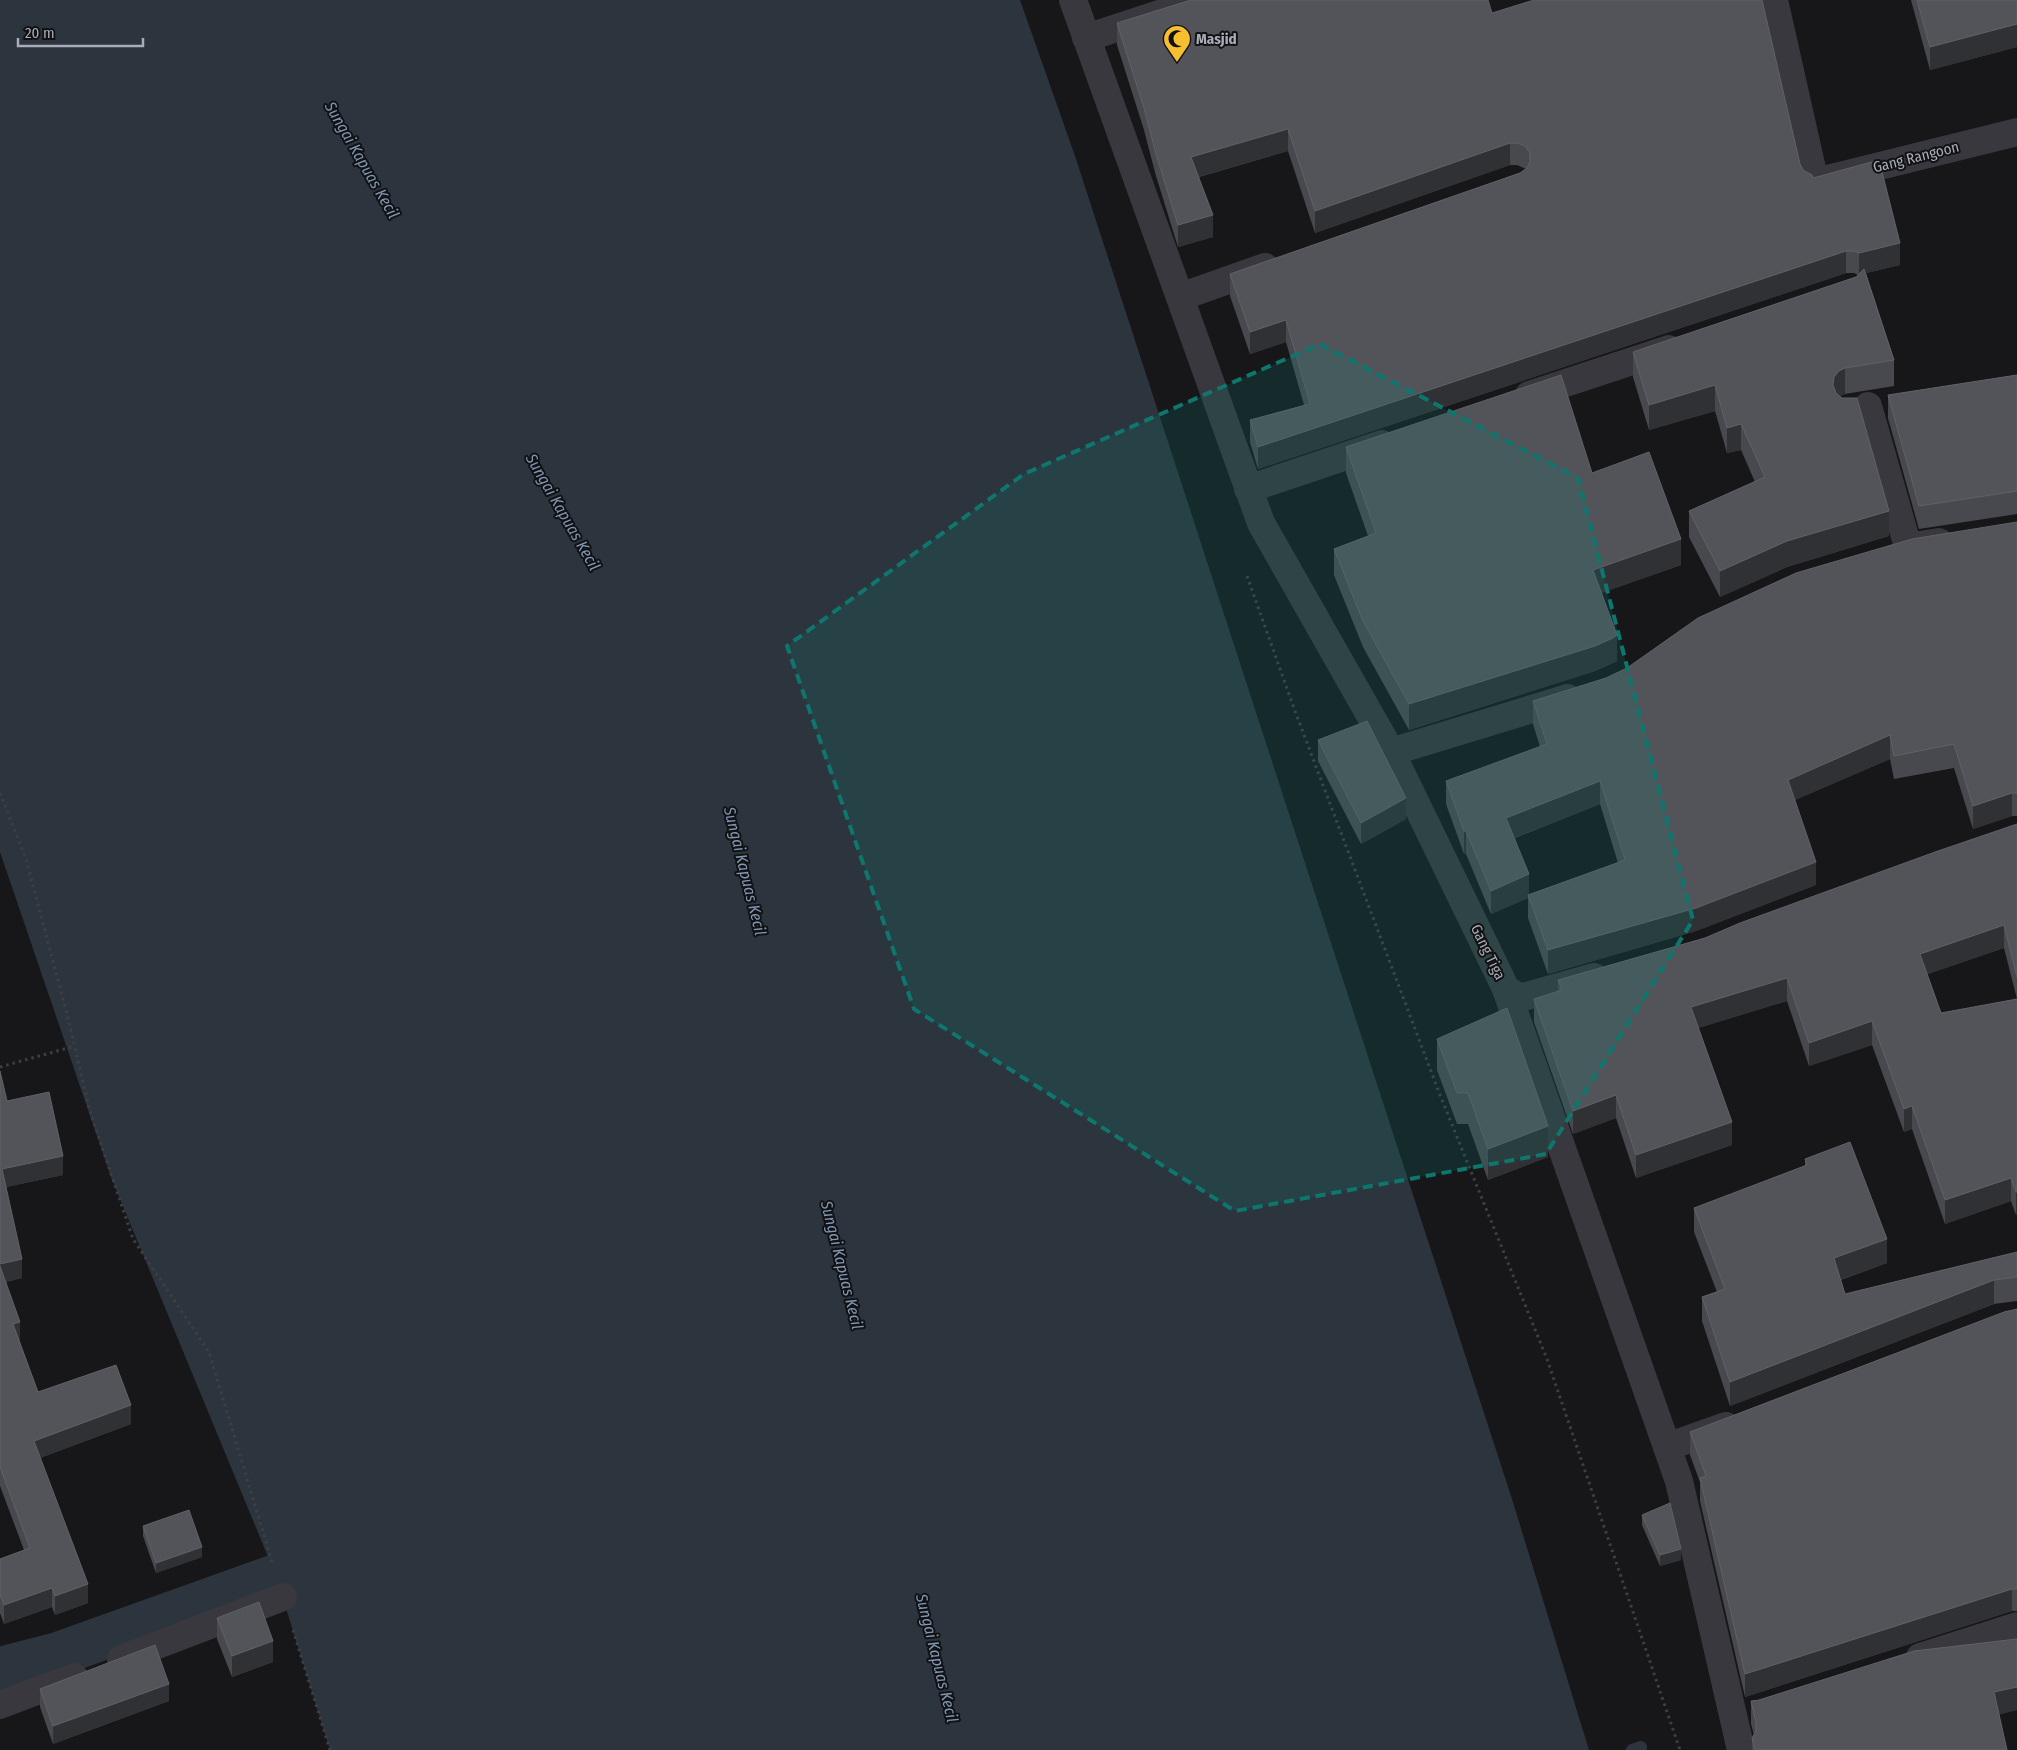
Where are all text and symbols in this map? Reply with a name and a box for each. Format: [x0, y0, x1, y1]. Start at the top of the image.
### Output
scale bar [18, 15, 142, 47]
text: 20 m [25, 24, 55, 42]
mosque icon: Masjid [1162, 24, 1192, 63]
place label: Masjid [1196, 30, 1237, 48]
water label: Sungai Kapuas Kecil [320, 97, 403, 222]
street label: Gang Rangoon [1871, 138, 1961, 176]
water label: Sungai Kapuas Kecil [521, 449, 604, 574]
water label: Sungai Kapuas Kecil [720, 804, 770, 937]
street label: Gang Tiga [1467, 921, 1509, 983]
water label: Sungai Kapuas Kecil [817, 1198, 867, 1331]
water label: Sungai Kapuas Kecil [912, 1591, 962, 1724]

